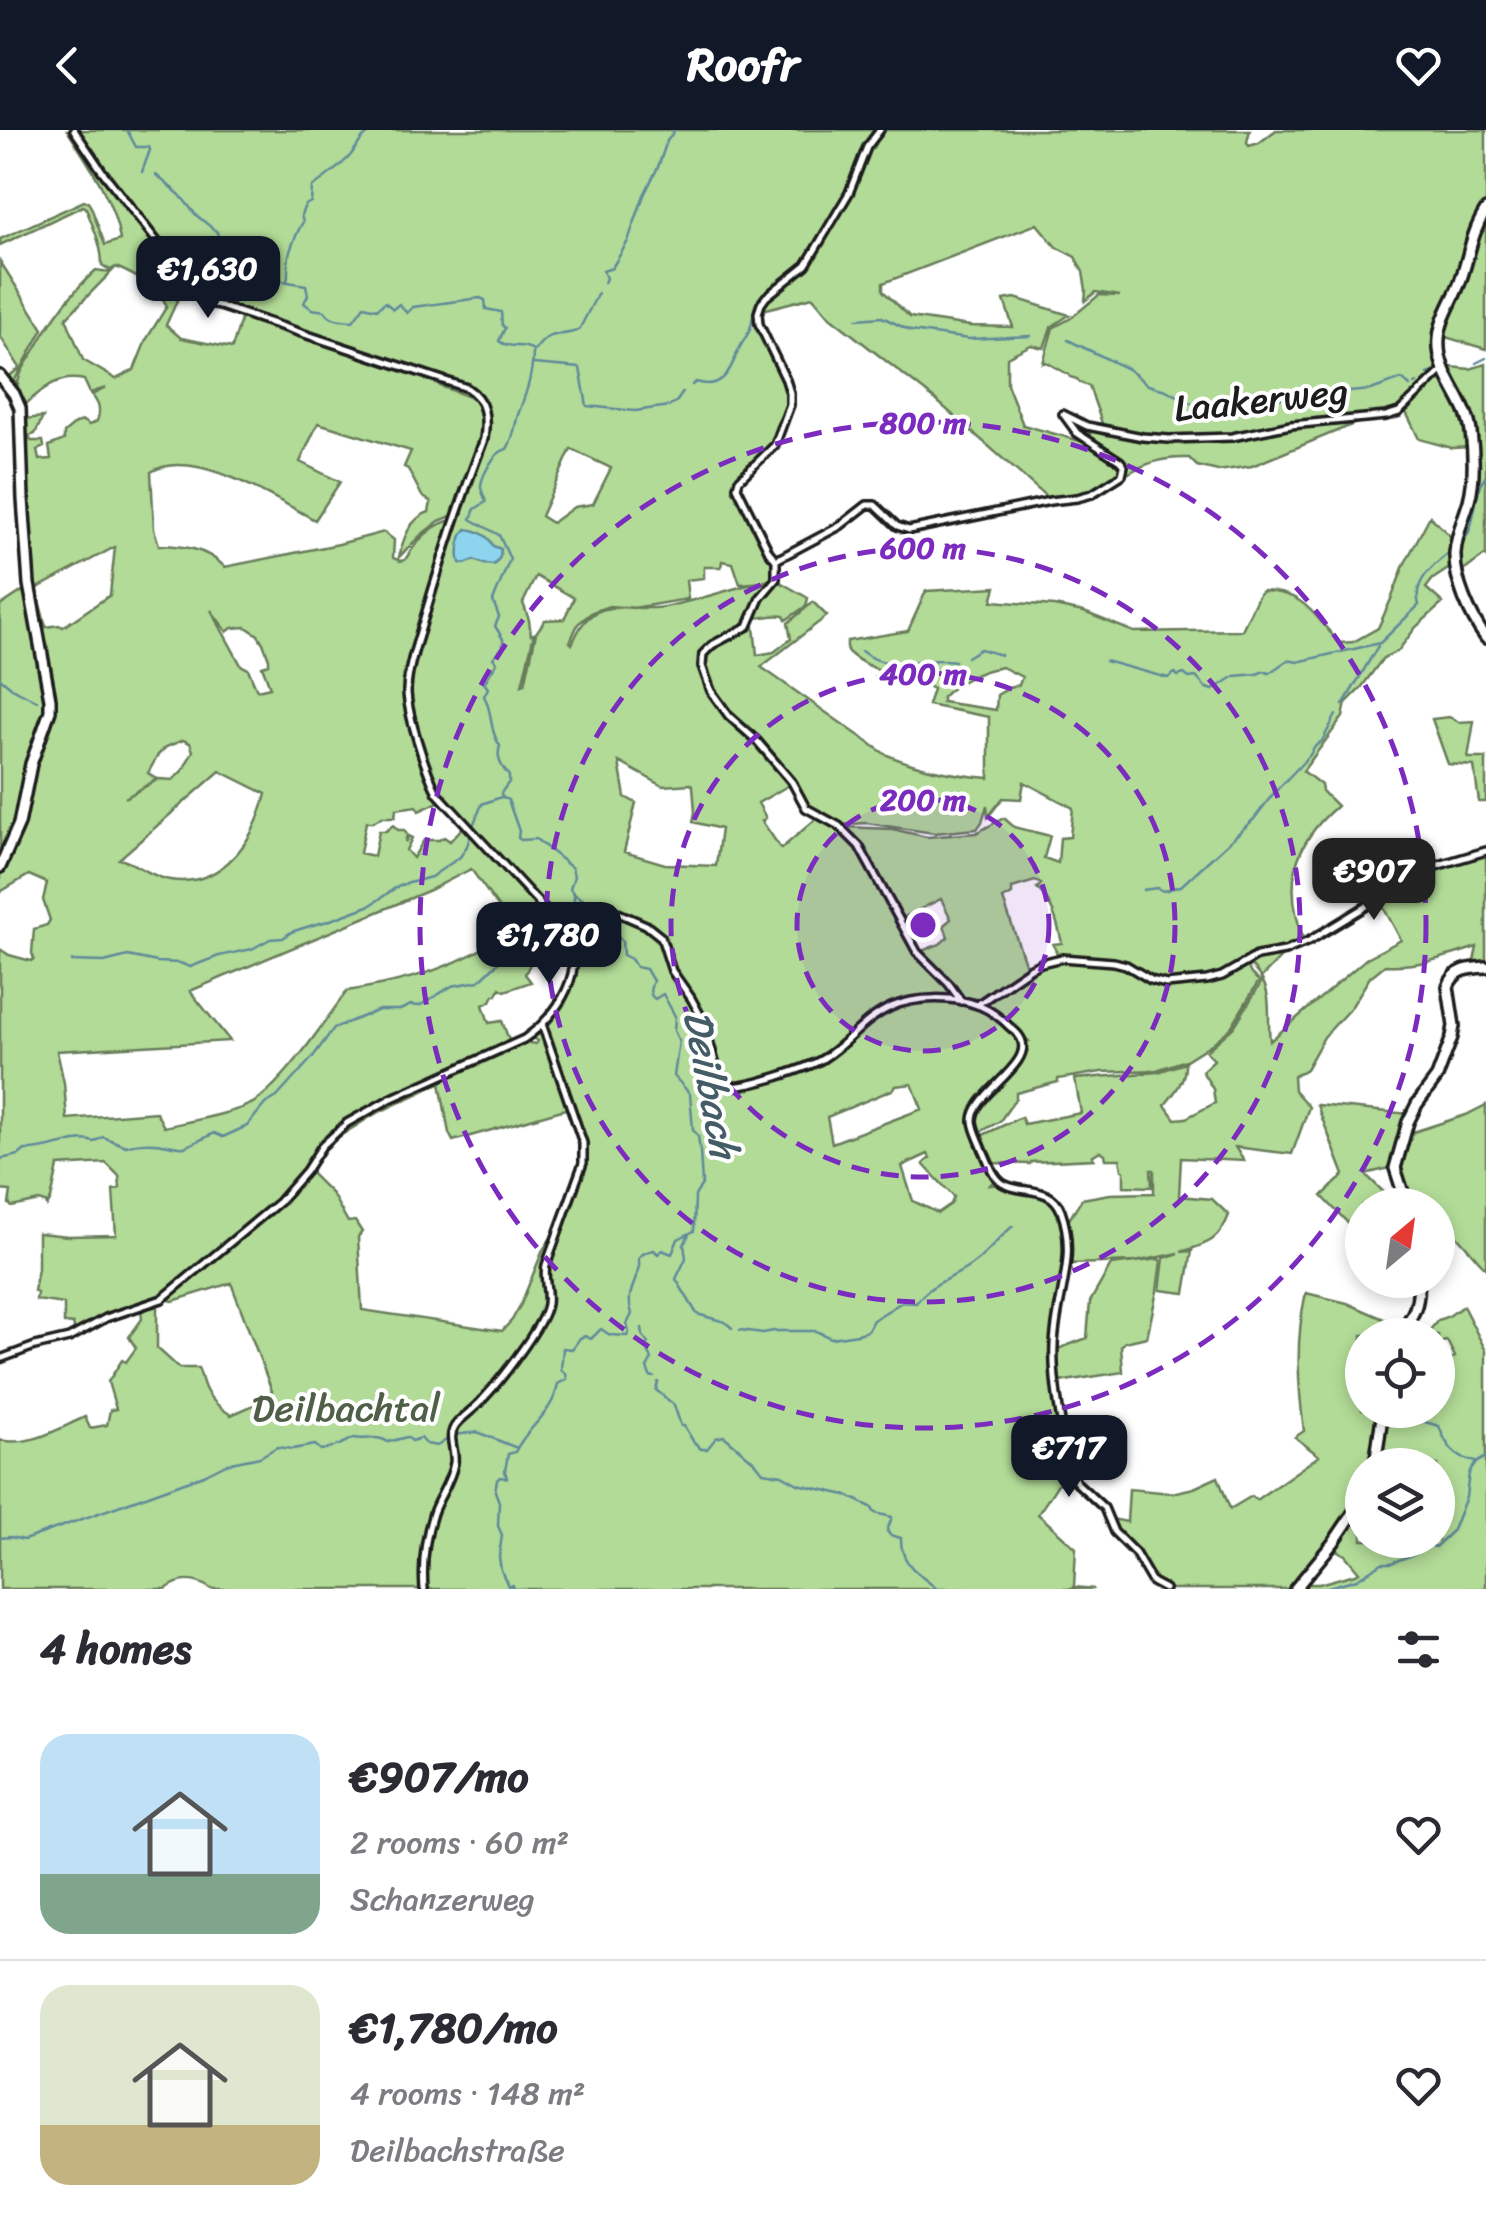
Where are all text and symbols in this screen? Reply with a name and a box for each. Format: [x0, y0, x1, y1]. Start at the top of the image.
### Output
text: Roofr [687, 25, 799, 105]
icon: back [40, 38, 95, 93]
icon: heart [1391, 38, 1446, 93]
pin: €1,630 [127, 236, 289, 321]
text: €1,630 [158, 240, 258, 297]
street label: Laakerweg [1171, 358, 1351, 442]
text: 800 m [879, 396, 966, 450]
text: 600 m [880, 521, 966, 575]
text: 400 m [879, 647, 967, 701]
text: 200 m [880, 773, 966, 827]
pin: €907 [1315, 838, 1433, 923]
text: €907 [1334, 842, 1414, 899]
pin: €1,780 [468, 902, 630, 987]
text: €1,780 [498, 906, 600, 963]
centre of rings [905, 907, 941, 943]
water label: Deilbach [662, 1004, 761, 1167]
north arrow [1345, 1188, 1455, 1298]
map controls [1345, 1188, 1455, 1558]
button: locate [1345, 1318, 1455, 1428]
park label: Deilbachtal [252, 1375, 441, 1442]
pin: €717 [1010, 1415, 1128, 1500]
text: €717 [1033, 1419, 1105, 1476]
button: layers [1345, 1448, 1455, 1558]
text: 4 homes [40, 1612, 192, 1686]
icon: filters [1391, 1622, 1446, 1677]
text: €907/mo [350, 1740, 529, 1814]
icon: home [120, 1774, 240, 1894]
icon: heart [1391, 1807, 1446, 1862]
text: 2 rooms · 60 m² [350, 1814, 569, 1871]
text: Schanzerweg [350, 1871, 535, 1928]
text: €1,780/mo [350, 1991, 557, 2065]
icon: home [120, 2025, 240, 2145]
icon: heart [1391, 2058, 1446, 2113]
text: 4 rooms · 148 m² [350, 2065, 585, 2122]
text: Deilbachstraße [350, 2122, 565, 2179]

